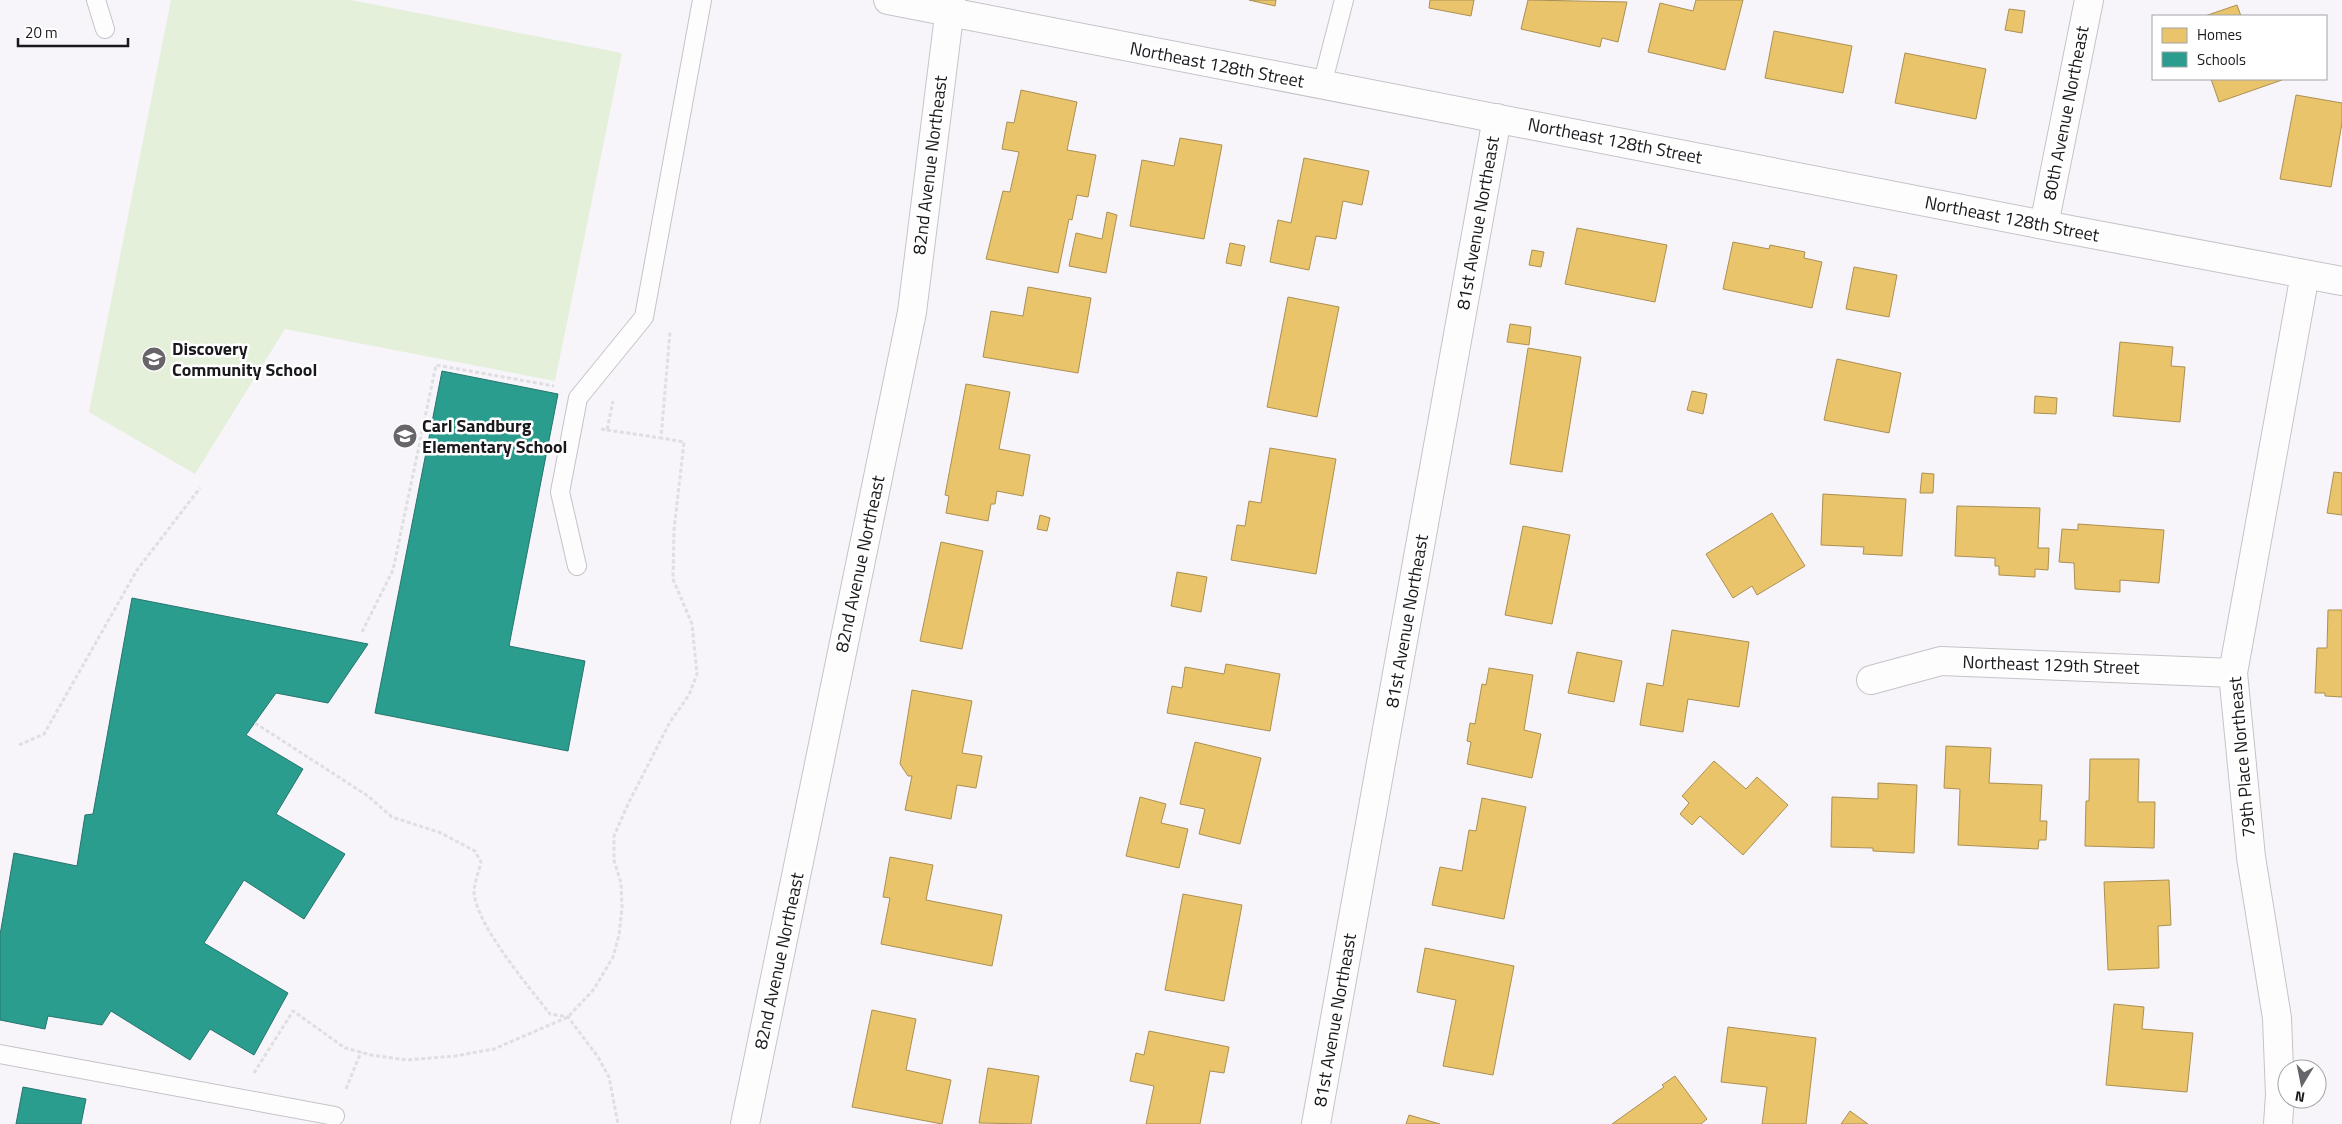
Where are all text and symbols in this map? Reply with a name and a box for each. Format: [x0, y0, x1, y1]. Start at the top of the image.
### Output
scale bar [18, 15, 128, 47]
legend [2152, 15, 2327, 80]
text: 20 m [25, 21, 58, 44]
street label: 80th Avenue Northeast [2035, 23, 2096, 202]
text: Homes [2197, 23, 2242, 46]
street label: Northeast 128th Street [1128, 34, 1307, 95]
text: Schools [2197, 48, 2246, 71]
street label: 82nd Avenue Northeast [905, 73, 954, 256]
street label: Northeast 128th Street [1526, 110, 1705, 171]
street label: 81st Avenue Northeast [1449, 133, 1506, 312]
street label: Northeast 128th Street [1923, 188, 2102, 249]
place label: Discovery Community School [172, 335, 317, 383]
school or university icon: Discovery Community School [141, 346, 167, 372]
place label: Carl Sandburg Elementary School [422, 412, 567, 460]
school or university icon: Carl Sandburg Elementary School [392, 423, 418, 449]
street label: 82nd Avenue Northeast [828, 472, 892, 655]
street label: 81st Avenue Northeast [1378, 531, 1435, 710]
street label: Northeast 129th Street [1962, 648, 2141, 681]
street label: 79th Place Northeast [2221, 675, 2262, 839]
street label: 82nd Avenue Northeast [747, 869, 811, 1052]
street label: 81st Avenue Northeast [1306, 930, 1363, 1109]
north arrow [2277, 1059, 2327, 1109]
text: N [2293, 1086, 2306, 1108]

